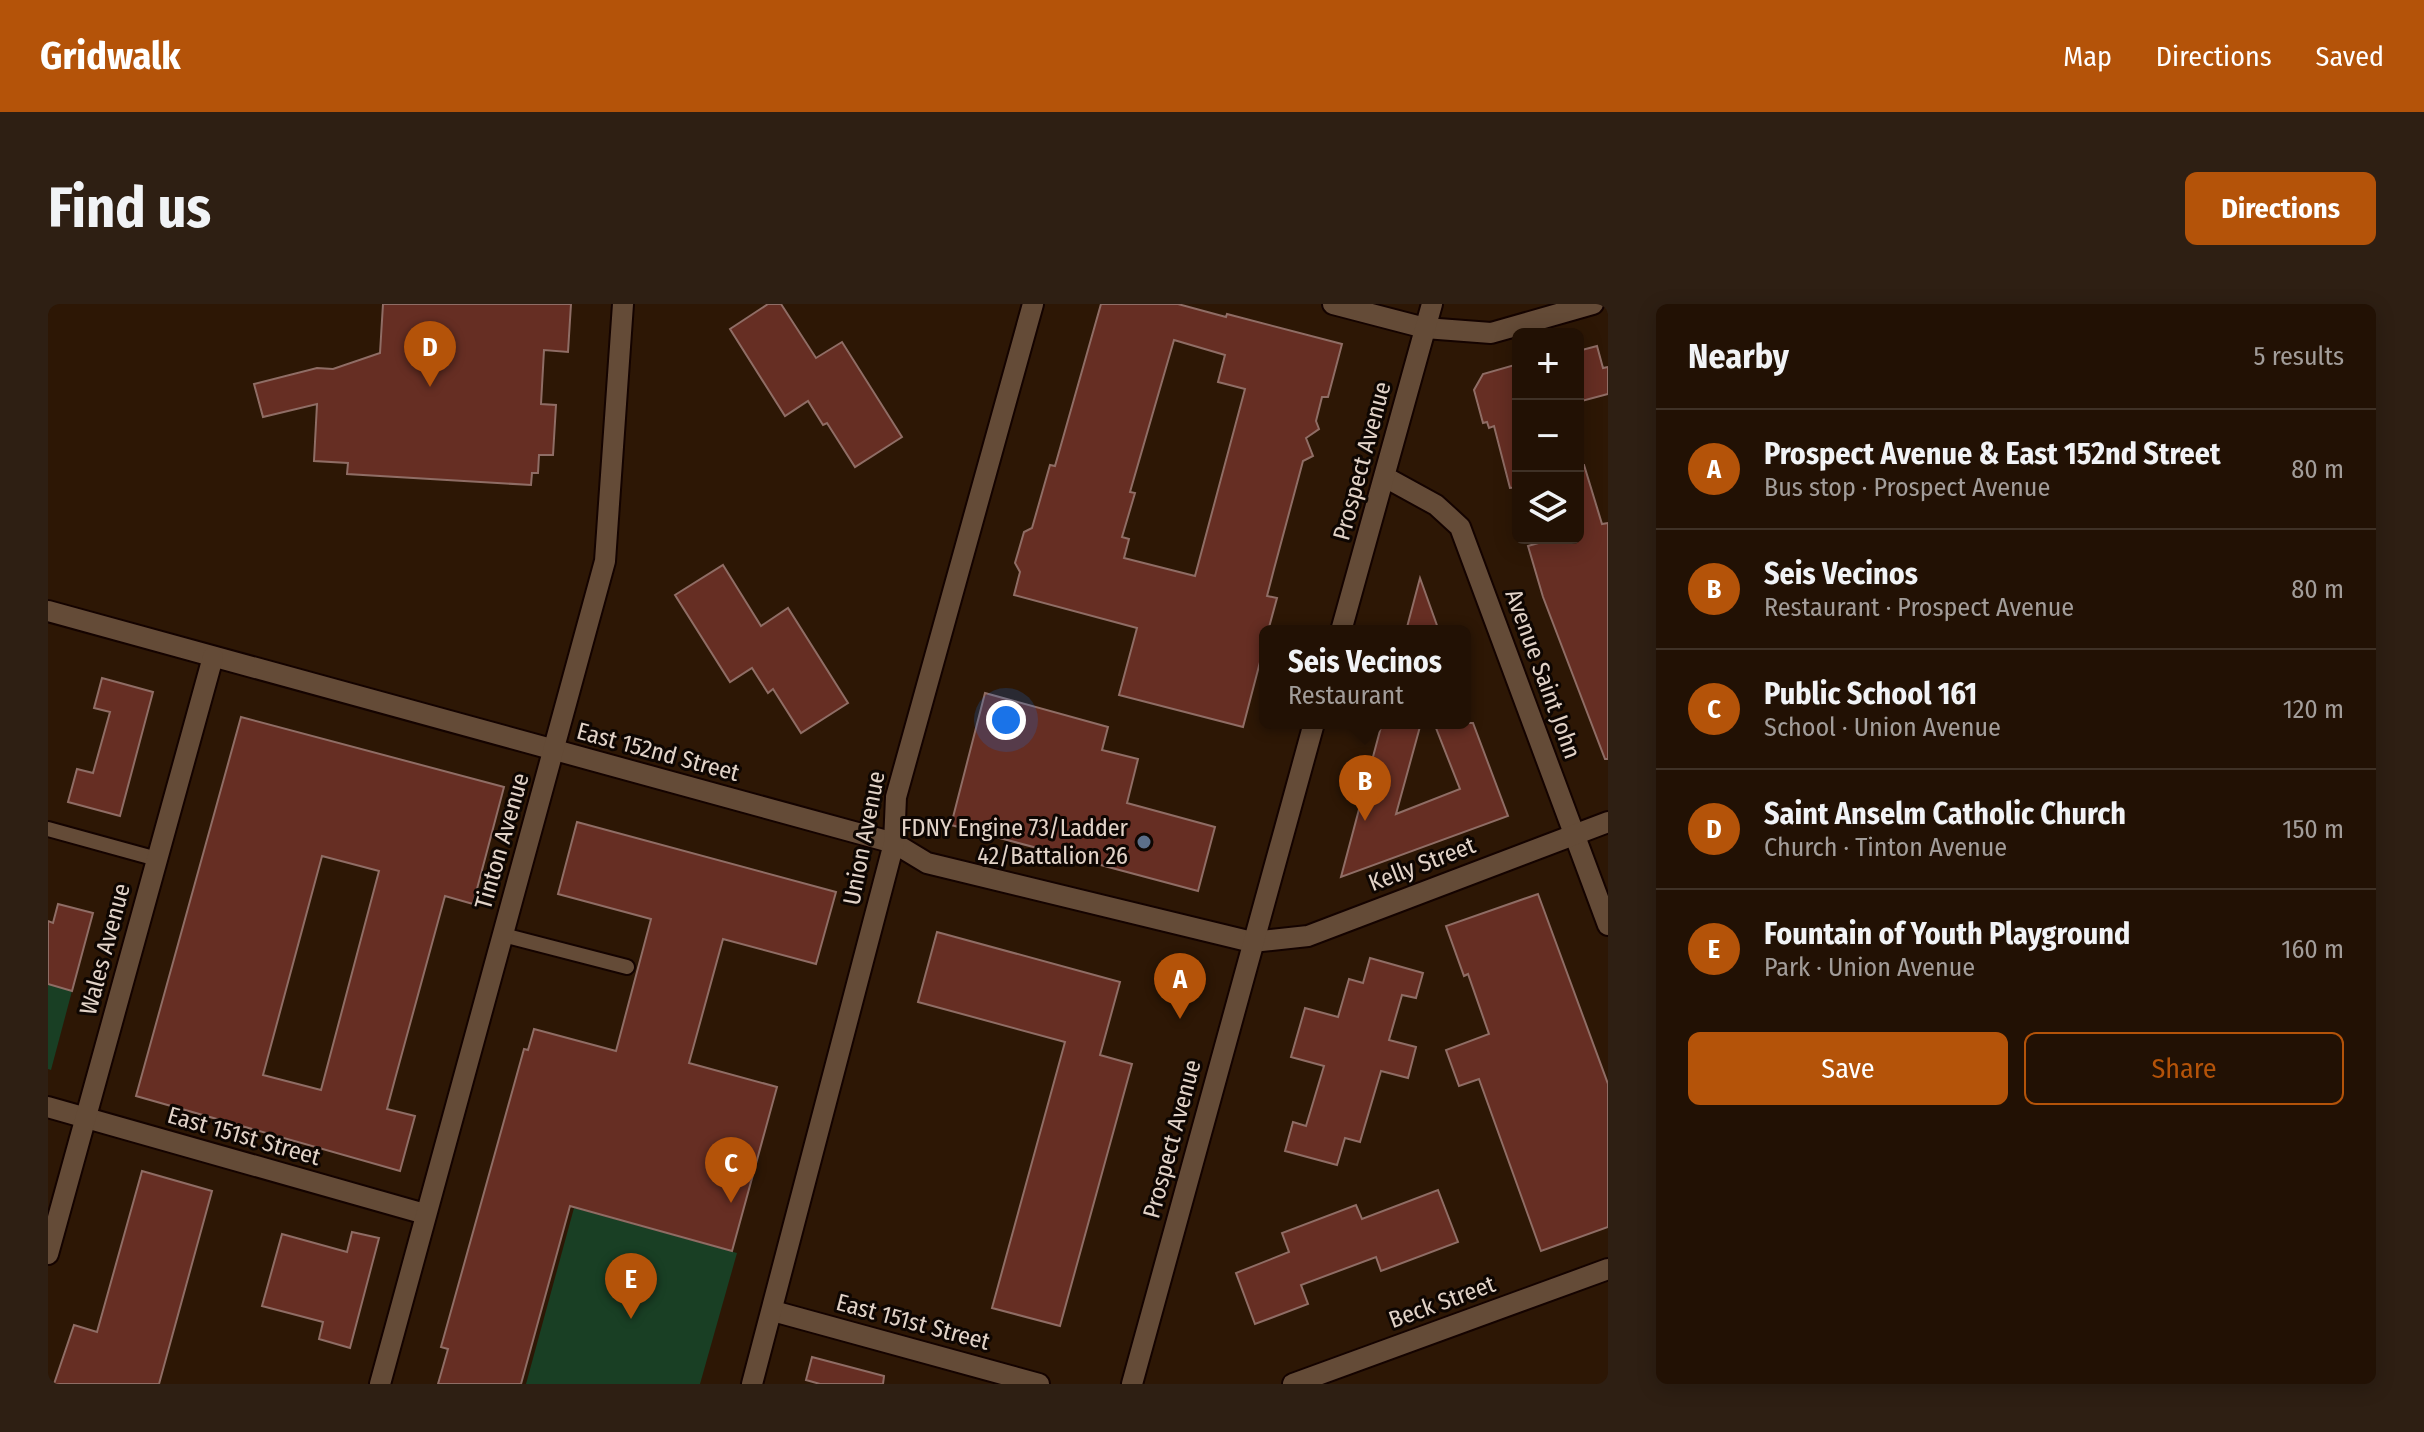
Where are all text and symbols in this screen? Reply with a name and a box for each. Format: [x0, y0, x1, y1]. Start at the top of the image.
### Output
text: Gridwalk [40, 33, 181, 79]
text: Map [2063, 40, 2112, 73]
text: Directions [2156, 40, 2272, 73]
text: Saved [2316, 40, 2384, 73]
button: Directions [2185, 172, 2376, 245]
text: Find us [48, 175, 211, 242]
pin: D [404, 321, 456, 387]
map controls [1512, 328, 1584, 544]
button: + [1512, 328, 1584, 400]
text: Nearby [1688, 336, 1789, 377]
text: 5 results [2254, 341, 2344, 372]
street label: Prospect Avenue [1327, 379, 1397, 543]
button: − [1512, 400, 1584, 472]
text: Prospect Avenue & East 152nd Street [1764, 436, 2221, 472]
text: A [1707, 454, 1721, 485]
text: 80 m [2291, 454, 2344, 485]
button: layers [1512, 472, 1584, 544]
text: Bus stop · Prospect Avenue [1764, 472, 2050, 503]
text: Seis Vecinos [1764, 556, 1918, 592]
text: B [1707, 574, 1721, 605]
text: 80 m [2291, 574, 2344, 605]
street label: Avenue Saint John [1499, 586, 1587, 762]
text: Restaurant · Prospect Avenue [1764, 592, 2074, 623]
popup [1259, 625, 1471, 729]
text: Seis Vecinos [1288, 644, 1442, 680]
text: Public School 161 [1764, 676, 1977, 712]
text: Restaurant [1288, 680, 1404, 711]
text: C [1707, 694, 1721, 725]
text: 120 m [2283, 694, 2344, 725]
your location [986, 700, 1026, 740]
text: School · Union Avenue [1764, 712, 2001, 743]
street label: East 152nd Street [574, 717, 743, 787]
pin: B [1339, 755, 1391, 821]
street label: Union Avenue [837, 769, 891, 907]
street label: Tinton Avenue [469, 770, 535, 912]
text: Saint Anselm Catholic Church [1764, 796, 2126, 832]
place label: FDNY Engine 73/Ladder 42/Battalion 26 [901, 814, 1129, 870]
text: D [1706, 814, 1722, 845]
text: 150 m [2282, 814, 2344, 845]
street label: Kelly Street [1365, 831, 1479, 897]
text: Church · Tinton Avenue [1764, 832, 2007, 863]
marker: FDNY Engine 73/Ladder 42/Battalion 26 [1135, 833, 1153, 851]
street label: Wales Avenue [74, 880, 136, 1018]
text: Fountain of Youth Playground [1764, 916, 2130, 952]
text: E [1708, 934, 1720, 965]
text: 160 m [2281, 934, 2344, 965]
text: Park · Union Avenue [1764, 952, 1975, 983]
pin: A [1154, 953, 1206, 1019]
button: Save [1688, 1032, 2008, 1105]
button: Share [2024, 1032, 2344, 1105]
street label: Prospect Avenue [1137, 1057, 1207, 1221]
street label: East 151st Street [164, 1101, 324, 1171]
pin: C [705, 1137, 757, 1203]
pin: E [605, 1253, 657, 1319]
street label: Beck Street [1385, 1270, 1499, 1334]
street label: East 151st Street [833, 1288, 993, 1356]

